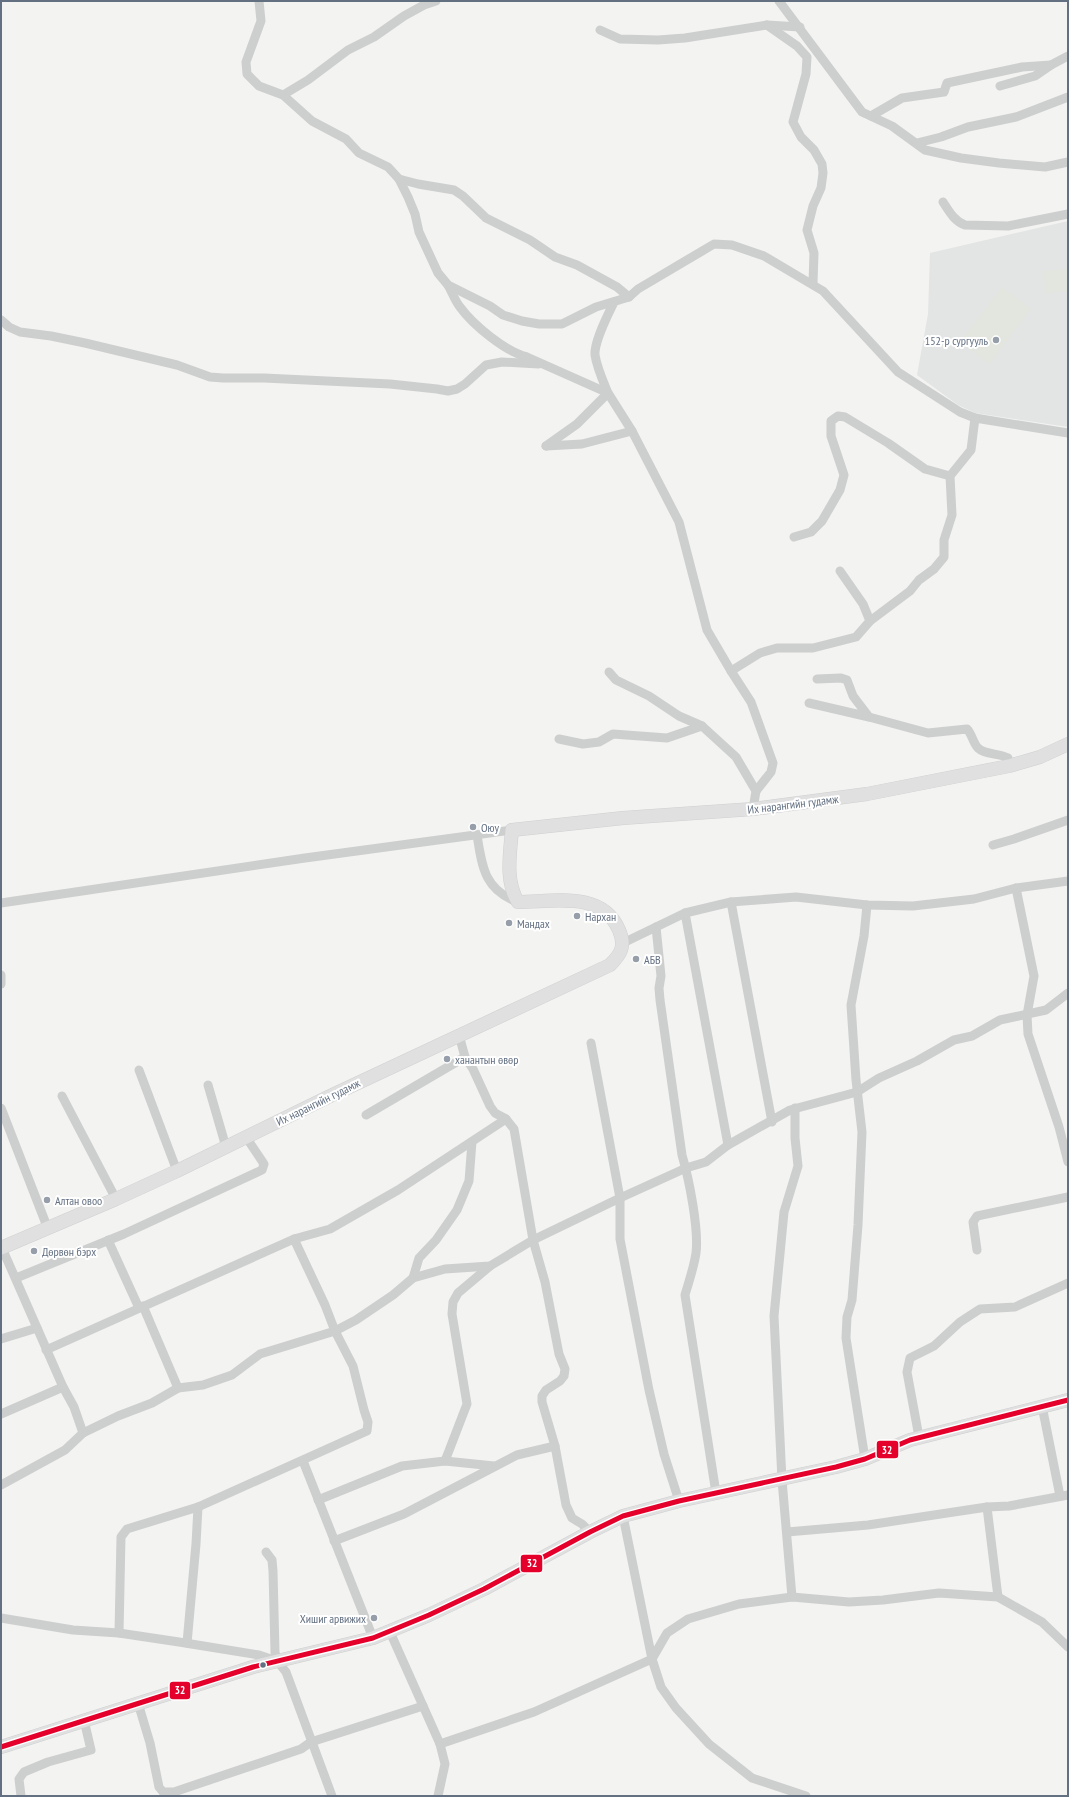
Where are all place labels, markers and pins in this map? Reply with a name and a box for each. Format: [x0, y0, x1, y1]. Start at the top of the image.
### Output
place label: 152-р сургууль [925, 333, 988, 348]
marker: 152-р сургууль [991, 335, 1001, 345]
place label: Оюу [481, 820, 499, 835]
marker: Оюу [468, 822, 478, 832]
place label: Нархан [585, 909, 616, 924]
marker: Нархан [572, 911, 582, 921]
place label: Мандах [517, 916, 550, 931]
marker: Мандах [504, 918, 514, 928]
place label: АБВ [644, 952, 661, 967]
marker: АБВ [631, 954, 641, 964]
place label: ханантын өвөр [455, 1052, 518, 1067]
marker: ханантын өвөр [442, 1054, 452, 1064]
place label: Алтан овоо [55, 1193, 102, 1208]
marker: Алтан овоо [42, 1195, 52, 1205]
place label: Дөрвөн бэрх [42, 1244, 96, 1259]
marker: Дөрвөн бэрх [29, 1246, 39, 1256]
place label: Хишиг арвижих [300, 1611, 366, 1626]
marker: Хишиг арвижих [369, 1613, 379, 1623]
unlabelled marker [258, 1660, 268, 1670]

